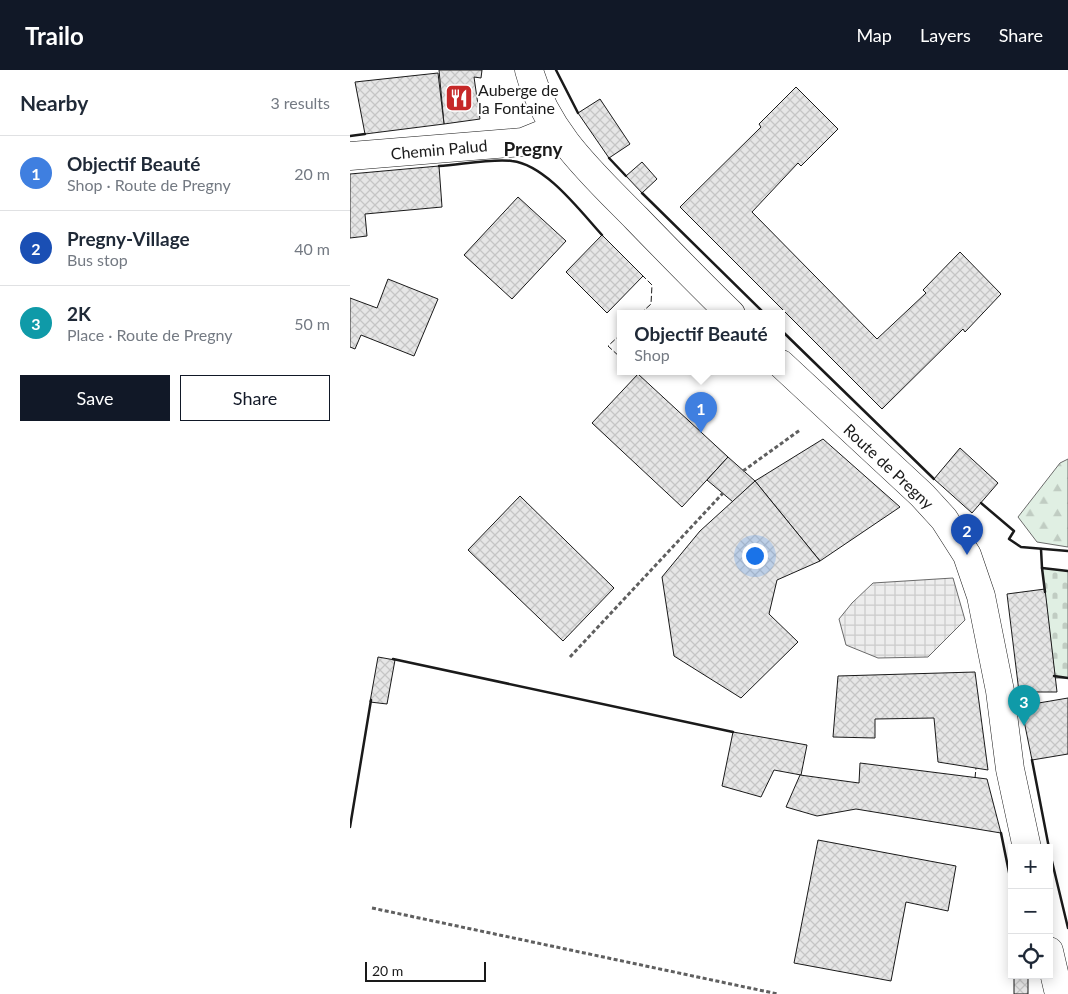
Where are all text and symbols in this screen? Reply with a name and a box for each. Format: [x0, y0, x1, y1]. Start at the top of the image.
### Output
text: Trailo [25, 21, 84, 50]
text: Map [856, 24, 892, 46]
text: Layers [920, 24, 971, 46]
text: Share [999, 24, 1043, 46]
place label: Auberge de la Fontaine [478, 80, 559, 117]
restaurant icon: Auberge de la Fontaine [444, 83, 474, 113]
text: Nearby [20, 90, 88, 115]
text: 3 results [270, 93, 330, 112]
street label: Chemin Palud [390, 135, 488, 163]
district label: Pregny [503, 137, 564, 160]
text: Objectif Beauté [67, 152, 200, 175]
text: 1 [31, 164, 41, 183]
text: 20 m [294, 164, 330, 183]
text: Shop · Route de Pregny [67, 175, 231, 194]
text: Pregny-Village [67, 227, 190, 250]
text: 2 [31, 239, 41, 258]
text: 40 m [294, 239, 330, 258]
text: Bus stop [67, 250, 128, 269]
text: 2K [67, 302, 91, 325]
popup [617, 310, 785, 375]
text: 3 [31, 314, 41, 333]
text: 50 m [294, 314, 330, 333]
text: Objectif Beauté [634, 322, 768, 345]
text: Place · Route de Pregny [67, 325, 233, 344]
text: Shop [634, 345, 670, 364]
button: Save [20, 375, 170, 421]
button: Share [180, 375, 330, 421]
pin: 1 [685, 392, 717, 433]
street label: Route de Pregny [840, 420, 938, 513]
pin: 2 [951, 514, 983, 555]
your location [742, 543, 768, 569]
pin: 3 [1008, 685, 1040, 726]
map controls [1008, 844, 1053, 979]
button: + [1008, 844, 1053, 889]
button: − [1008, 889, 1053, 934]
button: locate [1008, 934, 1053, 979]
scale bar [365, 959, 486, 982]
text: 20 m [372, 962, 403, 979]

